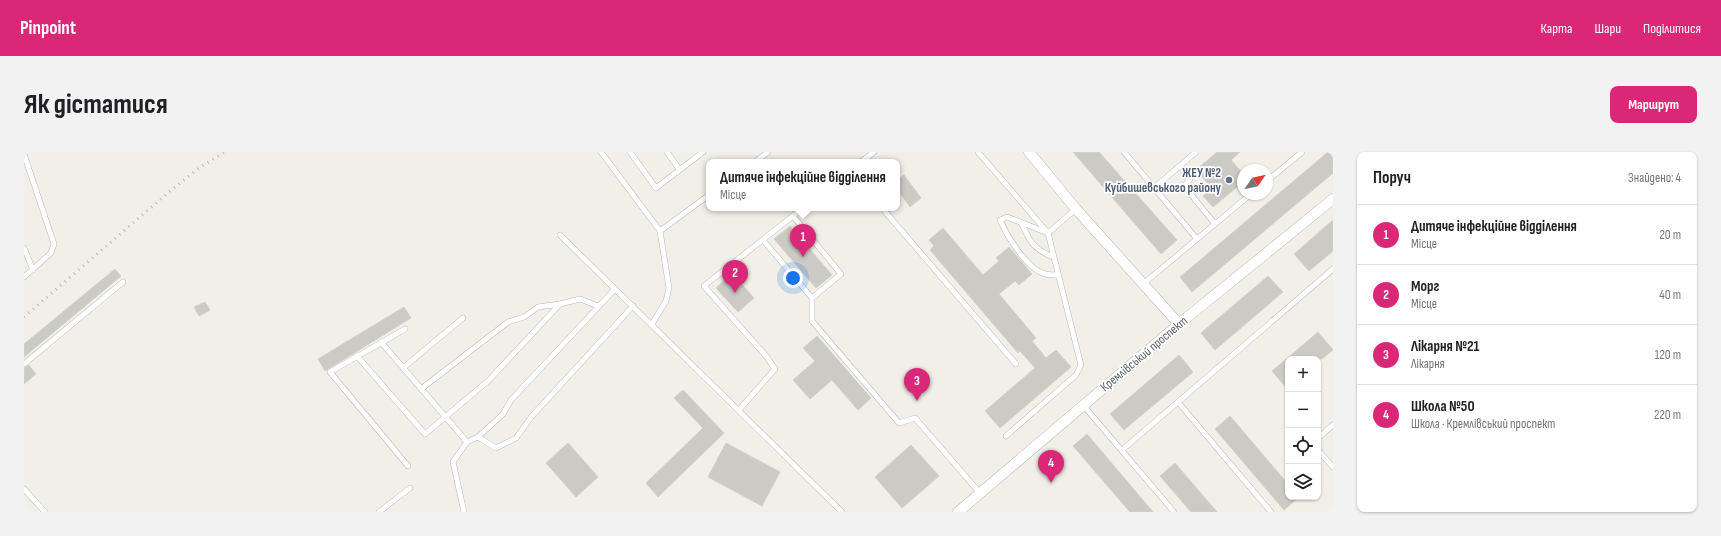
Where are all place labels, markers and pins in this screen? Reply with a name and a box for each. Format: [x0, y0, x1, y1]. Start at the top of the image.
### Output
place label: ЖЕУ №2 Куйбишевського району [1105, 165, 1222, 196]
marker: ЖЕУ №2 Куйбишевського району [1224, 175, 1234, 185]
pin: 1 [790, 224, 816, 257]
pin: 2 [722, 260, 748, 293]
pin: 3 [904, 368, 930, 401]
pin: 4 [1038, 450, 1064, 483]

